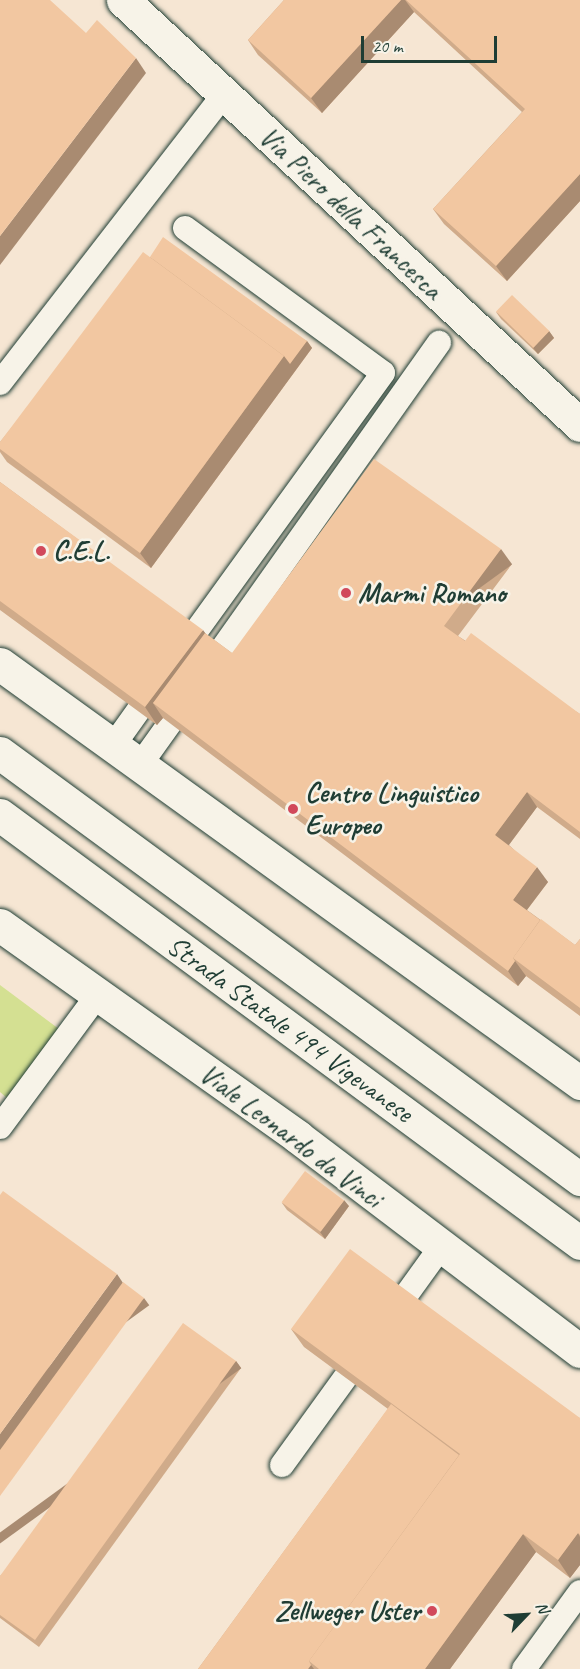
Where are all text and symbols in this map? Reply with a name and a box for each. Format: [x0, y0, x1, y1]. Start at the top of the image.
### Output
scale bar [364, 24, 500, 62]
text: 20 m [372, 35, 403, 57]
street label: Via Piero della Francesca [253, 120, 449, 306]
place label: C.E.L. [53, 534, 110, 568]
marker: C.E.L. [34, 544, 48, 558]
place label: Marmi Romano [358, 576, 506, 610]
marker: Marmi Romano [339, 586, 353, 600]
place label: Centro Linguistico Europeo [305, 776, 478, 842]
marker: Centro Linguistico Europeo [286, 802, 300, 816]
street label: Strada Statale 494 Vigevanese [161, 929, 419, 1129]
street label: Viale Leonardo da Vinci [193, 1056, 389, 1216]
north arrow [496, 1585, 556, 1645]
place label: Zellweger Uster [274, 1594, 420, 1628]
text: N [531, 1599, 553, 1616]
marker: Zellweger Uster [425, 1604, 439, 1618]

